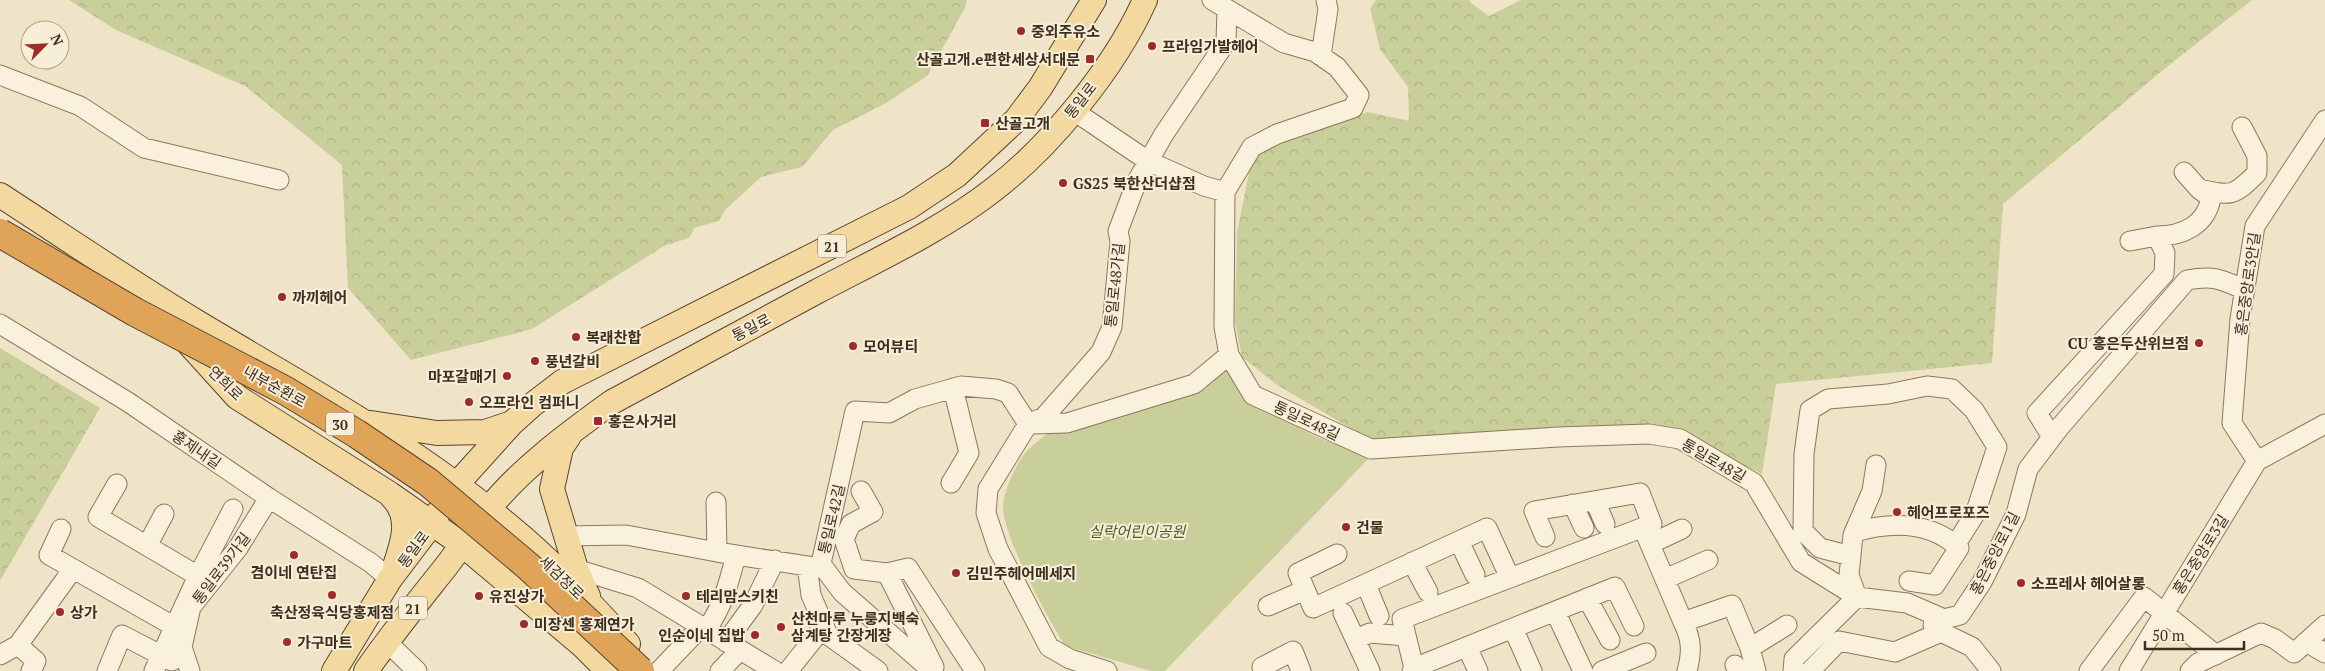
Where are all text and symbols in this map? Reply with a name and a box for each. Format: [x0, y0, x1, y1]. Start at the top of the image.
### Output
north arrow [20, 20, 70, 70]
place label: 중외주유소 [1031, 21, 1100, 41]
marker: 중외주유소 [1015, 25, 1027, 37]
text: N [46, 31, 68, 49]
place label: 프라임가발헤어 [1162, 36, 1259, 56]
marker: 프라임가발헤어 [1146, 40, 1158, 52]
place label: 산골고개.e편한세상서대문 [916, 49, 1080, 69]
marker: 산골고개.e편한세상서대문 [1084, 53, 1096, 65]
street label: 통일로 [1059, 78, 1101, 122]
place label: 산골고개 [995, 113, 1050, 133]
marker: 산골고개 [979, 117, 991, 129]
place label: GS25 북한산더샵점 [1073, 173, 1196, 193]
marker: GS25 북한산더샵점 [1057, 177, 1069, 189]
street label: 홍은중앙로3안길 [2230, 231, 2264, 337]
road number: 21 [818, 235, 846, 258]
street label: 통일로48가길 [1100, 242, 1128, 328]
place label: 까끼헤어 [292, 287, 347, 307]
marker: 까끼헤어 [276, 291, 288, 303]
street label: 통일로 [728, 308, 774, 346]
place label: 복래찬합 [586, 327, 641, 347]
marker: 복래찬합 [570, 331, 582, 343]
place label: CU 홍은두산위브점 [2068, 333, 2189, 353]
place label: 모어뷰티 [863, 336, 918, 356]
marker: CU 홍은두산위브점 [2193, 337, 2205, 349]
marker: 모어뷰티 [847, 340, 859, 352]
place label: 풍년갈비 [545, 351, 600, 371]
marker: 풍년갈비 [529, 355, 541, 367]
street label: 연희로 [204, 361, 248, 405]
street label: 내부순환로 [240, 361, 310, 411]
place label: 마포갈매기 [428, 366, 497, 386]
marker: 마포갈매기 [501, 370, 513, 382]
place label: 오프라인 컴퍼니 [479, 392, 580, 412]
marker: 오프라인 컴퍼니 [463, 396, 475, 408]
street label: 통일로48길 [1271, 396, 1343, 444]
place label: 홍은사거리 [608, 411, 677, 431]
road number: 30 [326, 412, 354, 436]
marker: 홍은사거리 [592, 415, 604, 427]
street label: 홍제내길 [169, 425, 225, 473]
street label: 통일로48길 [1678, 434, 1750, 486]
street label: 통일로42길 [813, 482, 849, 556]
place label: 헤어프로포즈 [1907, 502, 1990, 522]
marker: 헤어프로포즈 [1891, 506, 1903, 518]
street label: 홍은중앙로1길 [1964, 508, 2024, 598]
street label: 홍은중앙로3길 [2167, 510, 2233, 598]
place label: 건물 [1356, 517, 1384, 537]
park label: 실락어린이공원 [1089, 521, 1186, 541]
marker: 건물 [1340, 521, 1352, 533]
street label: 통일로 [393, 526, 433, 572]
street label: 통일로39가길 [187, 528, 255, 608]
marker: 겸이네 연탄집 [288, 549, 300, 561]
street label: 세검정로 [535, 551, 589, 603]
place label: 겸이네 연탄집 [251, 562, 337, 582]
place label: 김민주헤어메세지 [966, 563, 1076, 583]
marker: 김민주헤어메세지 [950, 567, 962, 579]
place label: 소프레사 헤어살롱 [2031, 573, 2146, 593]
marker: 소프레사 헤어살롱 [2015, 577, 2027, 589]
place label: 유진상가 [489, 586, 544, 606]
place label: 테리맘스키친 [696, 586, 779, 606]
marker: 축산정육식당홍제점 [326, 589, 338, 601]
marker: 유진상가 [473, 590, 485, 602]
marker: 테리맘스키친 [680, 590, 692, 602]
road number: 21 [399, 596, 427, 620]
place label: 상가 [70, 602, 98, 622]
place label: 축산정육식당홍제점 [270, 602, 394, 622]
marker: 상가 [54, 606, 66, 618]
place label: 산천마루 누룽지백숙 삼계탕 간장게장 [791, 608, 919, 645]
place label: 미장센 홍제연가 [534, 614, 635, 634]
marker: 미장센 홍제연가 [518, 618, 530, 630]
scale bar [2145, 618, 2244, 650]
marker: 산천마루 누룽지백숙 삼계탕 간장게장 [775, 621, 787, 633]
place label: 인순이네 집밥 [658, 625, 745, 645]
text: 50 m [2152, 625, 2185, 645]
marker: 인순이네 집밥 [749, 629, 761, 641]
place label: 가구마트 [297, 632, 352, 652]
marker: 가구마트 [281, 636, 293, 648]

